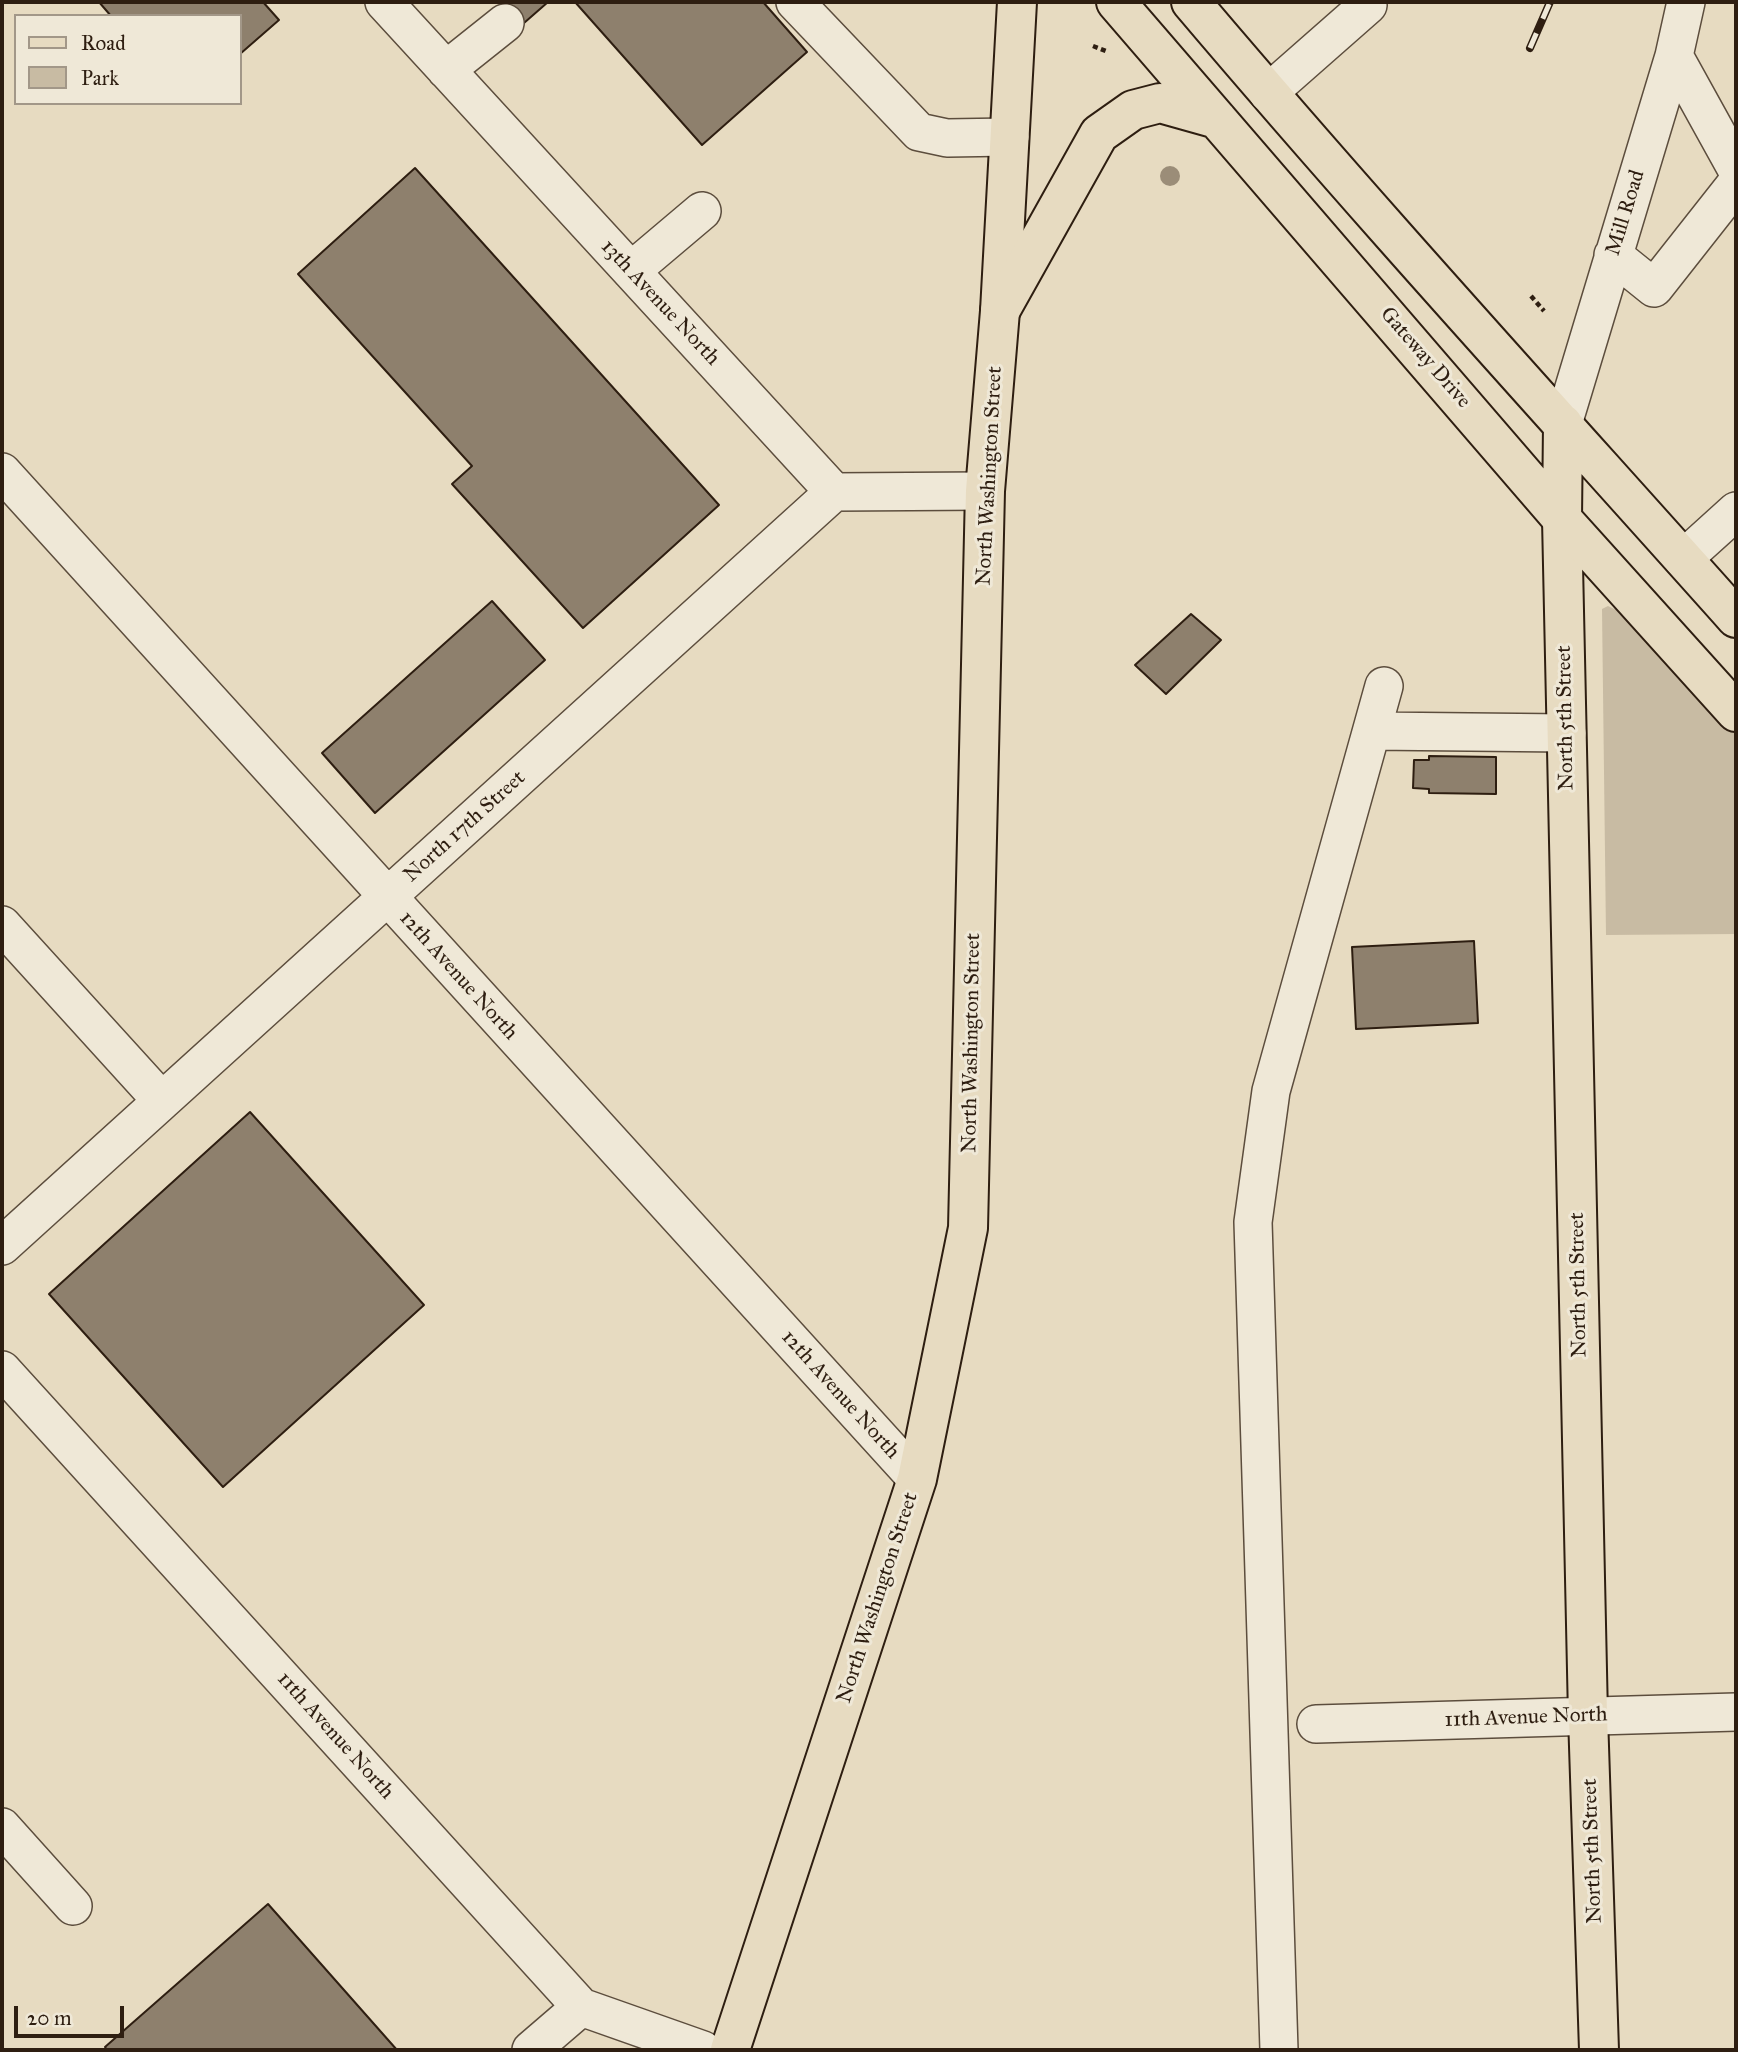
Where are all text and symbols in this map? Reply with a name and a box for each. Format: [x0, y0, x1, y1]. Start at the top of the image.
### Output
legend [14, 14, 242, 105]
text: Road [81, 30, 126, 56]
text: Park [81, 65, 119, 91]
street label: Mill Road [1601, 167, 1651, 259]
street label: 13th Avenue North [595, 235, 725, 371]
street label: Gateway Drive [1374, 302, 1476, 414]
street label: North Washington Street [972, 366, 1008, 586]
street label: North 5th Street [1552, 645, 1580, 791]
street label: North 17th Street [399, 766, 531, 888]
street label: 12th Avenue North [393, 906, 523, 1046]
street label: North Washington Street [957, 933, 987, 1153]
street label: North 5th Street [1565, 1212, 1593, 1358]
street label: 12th Avenue North [775, 1325, 905, 1465]
street label: North Washington Street [832, 1490, 924, 1706]
street label: 11th Avenue North [271, 1667, 399, 1805]
street label: 11th Avenue North [1444, 1703, 1608, 1733]
street label: North 5th Street [1578, 1778, 1608, 1924]
scale bar [18, 1993, 128, 2037]
text: 20 m [27, 2005, 72, 2031]

